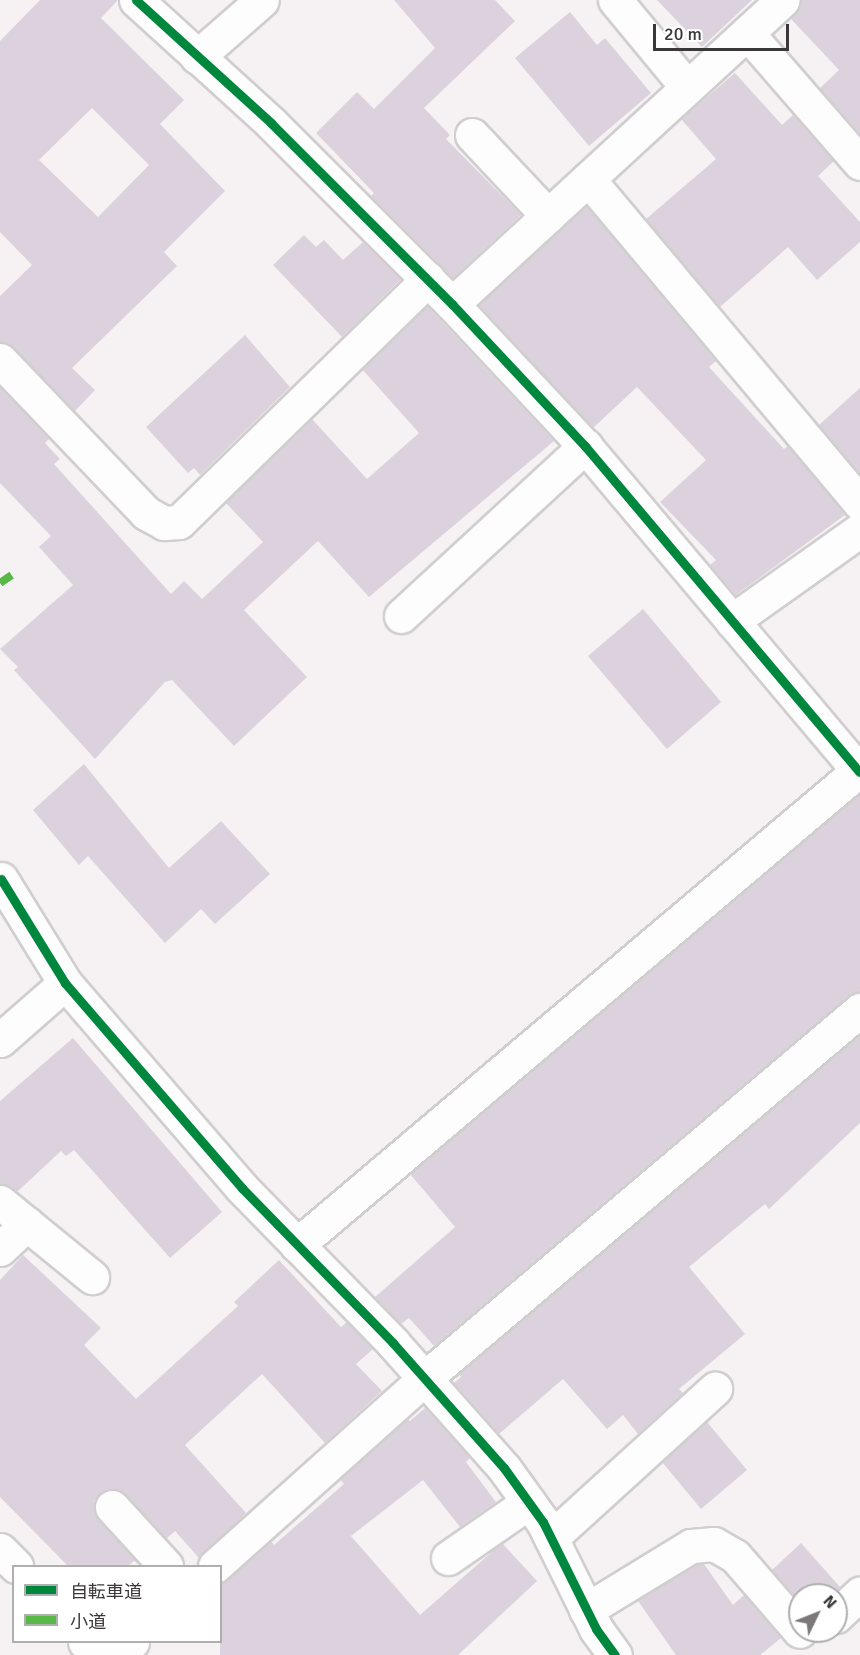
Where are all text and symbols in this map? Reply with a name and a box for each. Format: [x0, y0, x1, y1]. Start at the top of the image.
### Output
scale bar [656, 12, 792, 50]
text: 20 m [664, 23, 702, 45]
legend [12, 1565, 222, 1643]
text: 自転車道 [70, 1581, 142, 1603]
north arrow [788, 1583, 848, 1643]
text: N [819, 1591, 841, 1613]
text: 小道 [70, 1611, 106, 1633]

